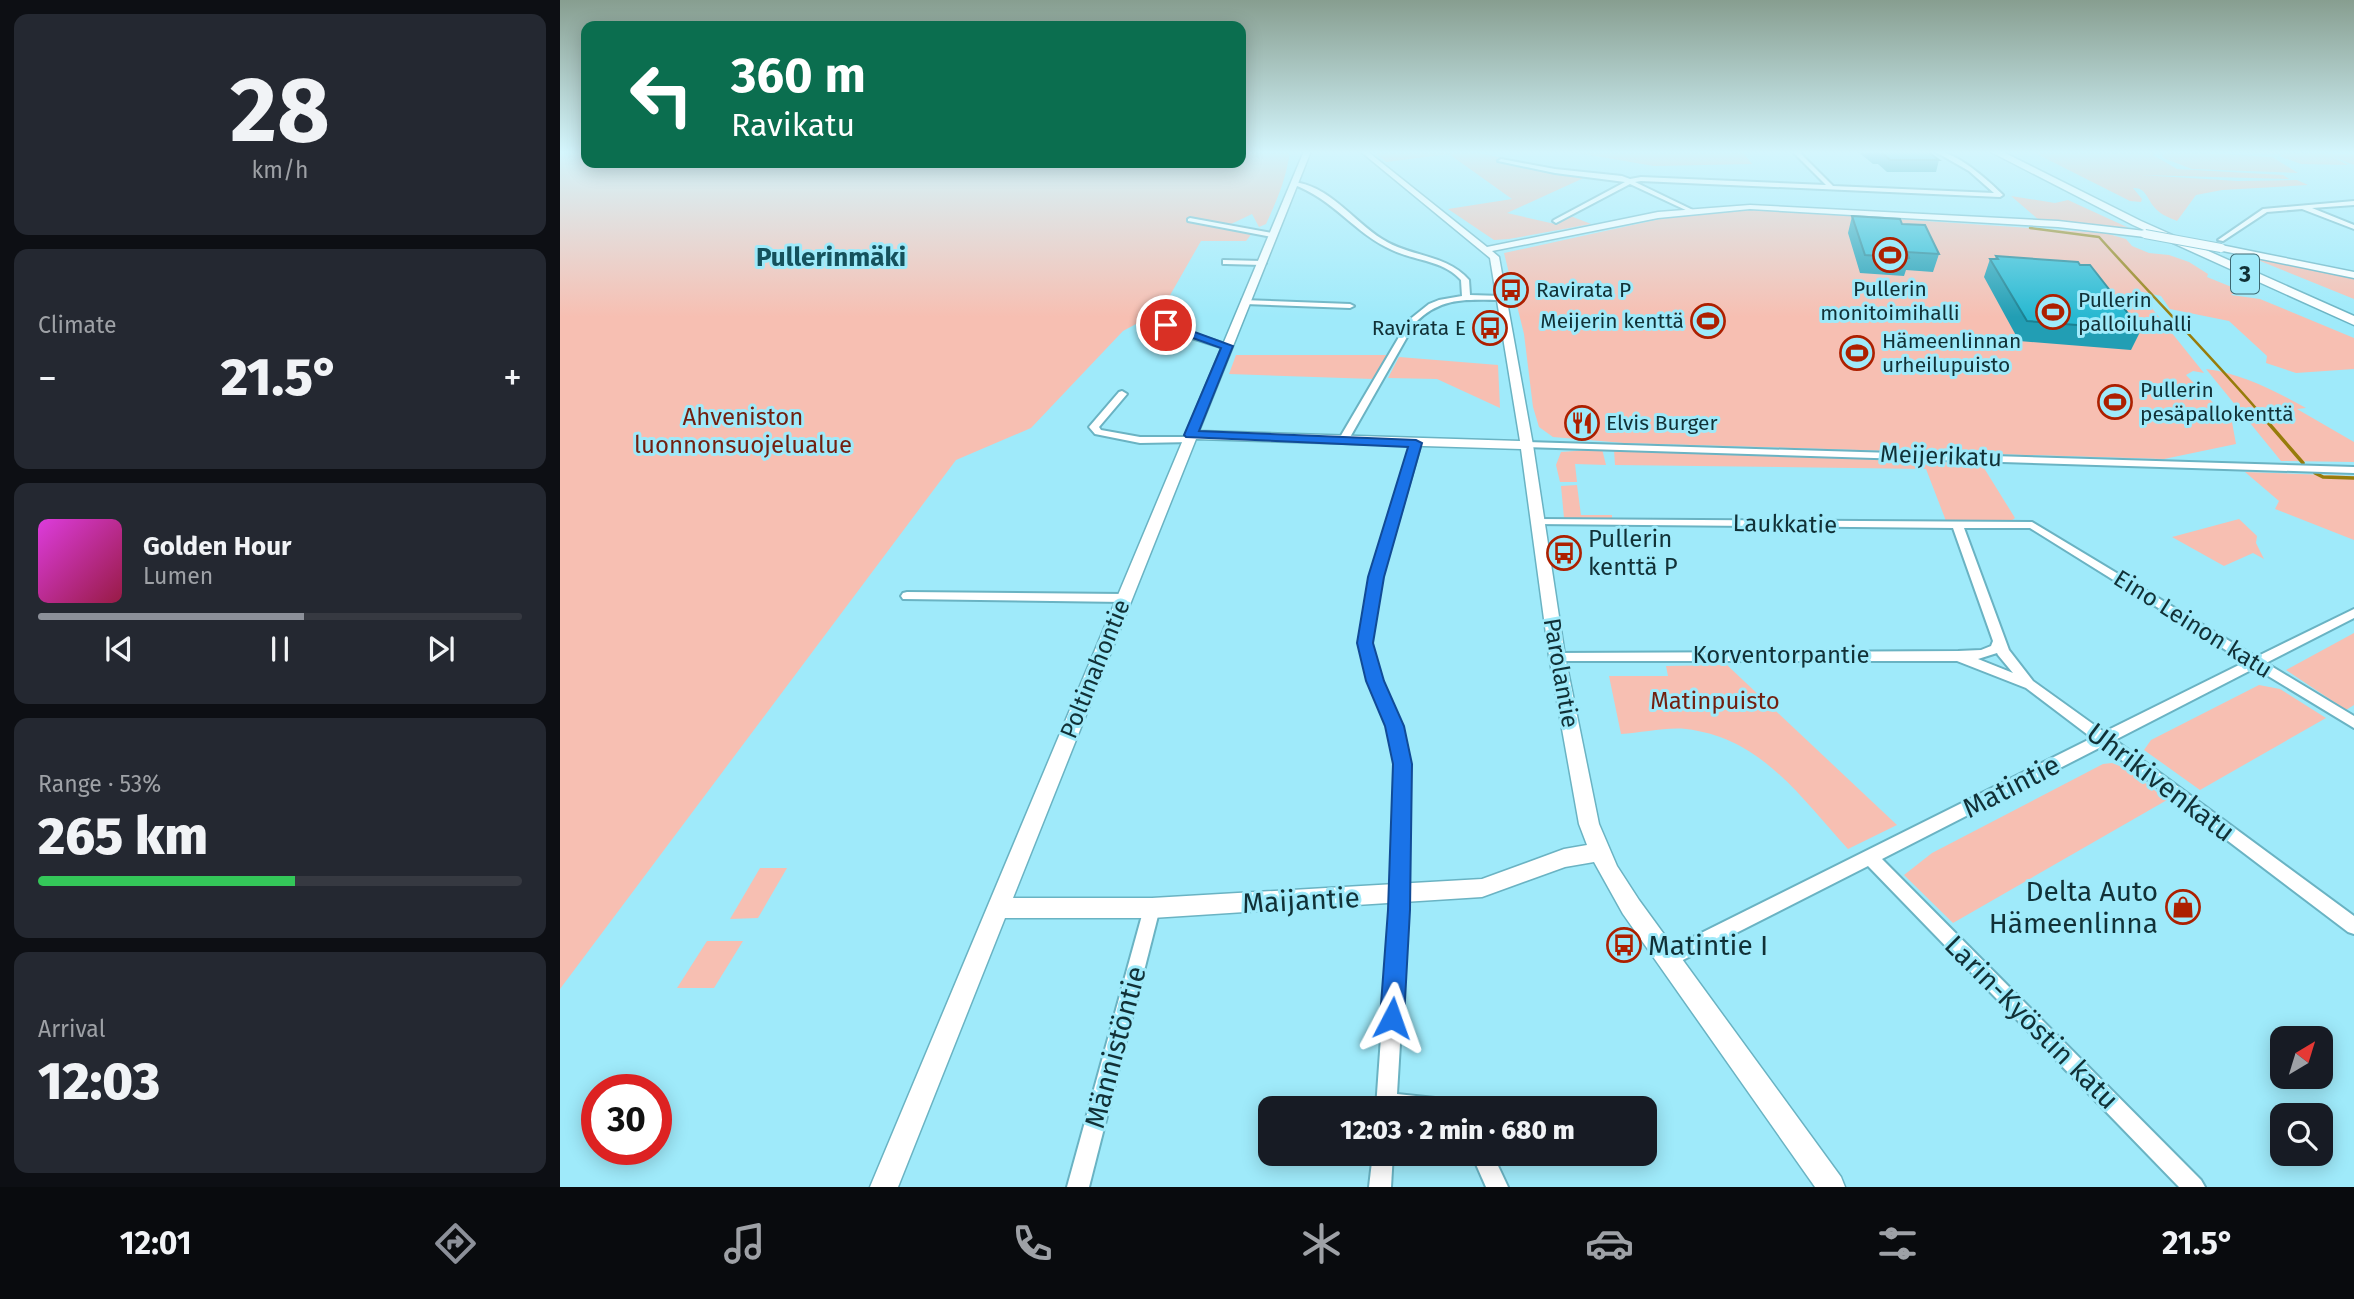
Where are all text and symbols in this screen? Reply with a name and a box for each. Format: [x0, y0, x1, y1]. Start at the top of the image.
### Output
text: 360 m [731, 46, 866, 105]
icon: left [616, 49, 707, 140]
text: 28 [230, 56, 330, 165]
text: Ravikatu [731, 106, 855, 144]
text: km/h [252, 156, 308, 184]
sports icon: Pullerin monitoimihalli [1871, 236, 1909, 274]
district label: Pullerinmäki [756, 242, 906, 273]
road number: 3 [2231, 255, 2259, 294]
bus stop icon: Ravirata P [1492, 271, 1530, 309]
place label: Pullerin monitoimihalli [1820, 276, 1960, 326]
place label: Ravirata P [1536, 277, 1631, 303]
place label: Pullerin palloiluhalli [2078, 287, 2192, 337]
sports icon: Pullerin palloiluhalli [2034, 293, 2072, 331]
pin [1136, 295, 1196, 355]
sports icon: Meijerin kenttä [1689, 302, 1727, 340]
icon: arrive [1147, 306, 1185, 344]
place label: Meijerin kenttä [1540, 308, 1684, 334]
bus stop icon: Ravirata E [1471, 309, 1509, 347]
text: Climate [38, 311, 117, 339]
place label: Ravirata E [1372, 315, 1466, 341]
place label: Hämeenlinnan urheilupuisto [1882, 328, 2021, 378]
sports icon: Hämeenlinnan urheilupuisto [1838, 334, 1876, 372]
text: 21.5° [221, 346, 339, 409]
text: − [38, 355, 57, 401]
text: + [503, 355, 522, 401]
place label: Pullerin pesäpallokenttä [2140, 377, 2294, 427]
sports icon: Pullerin pesäpallokenttä [2096, 383, 2134, 421]
park label: Ahveniston luonnonsuojelualue [634, 403, 852, 459]
restaurant icon: Elvis Burger [1563, 404, 1601, 442]
place label: Elvis Burger [1606, 410, 1718, 436]
street label: Meijerikatu [1880, 440, 2002, 472]
street label: Laukkatie [1732, 509, 1838, 539]
place label: Pullerin kenttä P [1588, 525, 1678, 581]
text: Golden Hour [143, 531, 291, 562]
bus stop icon: Pullerin kenttä P [1545, 534, 1583, 572]
text: Lumen [143, 562, 213, 590]
street label: Eino Leinon katu [2109, 564, 2277, 684]
street label: Poltinahontie [1054, 595, 1136, 743]
street label: Parolantie [1538, 616, 1584, 730]
icon: previous [100, 630, 138, 668]
icon: pause [261, 630, 299, 668]
icon: next [422, 630, 460, 668]
street label: Korventorpantie [1692, 641, 1870, 669]
park label: Matinpuisto [1650, 687, 1780, 715]
street label: Uhrikivenkatu [2080, 716, 2241, 849]
street label: Matintie [1957, 748, 2065, 825]
text: Range · 53% [38, 770, 161, 798]
text: 265 km [38, 805, 208, 868]
place label: Delta Auto Hämeenlinna [1989, 875, 2158, 940]
street label: Maijantie [1241, 881, 1361, 920]
shop icon: Delta Auto Hämeenlinna [2164, 888, 2202, 926]
bus stop icon: Matintie I [1605, 926, 1643, 964]
place label: Matintie I [1648, 929, 1768, 962]
street label: Larin-Kyöstin katu [1938, 929, 2125, 1116]
street label: Männistöntie [1078, 962, 1153, 1132]
position arrow [1355, 981, 1429, 1055]
text: Arrival [38, 1015, 105, 1043]
north arrow [2270, 1026, 2333, 1088]
map controls [2270, 1026, 2333, 1166]
text: 12:03 [38, 1050, 160, 1113]
speed limit sign: 30 [581, 1074, 672, 1165]
button: search [2270, 1103, 2333, 1166]
text: 12:03 · 2 min · 680 m [1340, 1115, 1575, 1146]
icon: directions [431, 1219, 480, 1268]
icon: music [720, 1219, 769, 1268]
icon: phone [1008, 1219, 1057, 1268]
icon: climate [1297, 1219, 1346, 1268]
icon: car [1585, 1219, 1634, 1268]
icon: filters [1873, 1219, 1922, 1268]
text: 12:01 [120, 1224, 192, 1262]
text: 21.5° [2162, 1224, 2234, 1262]

